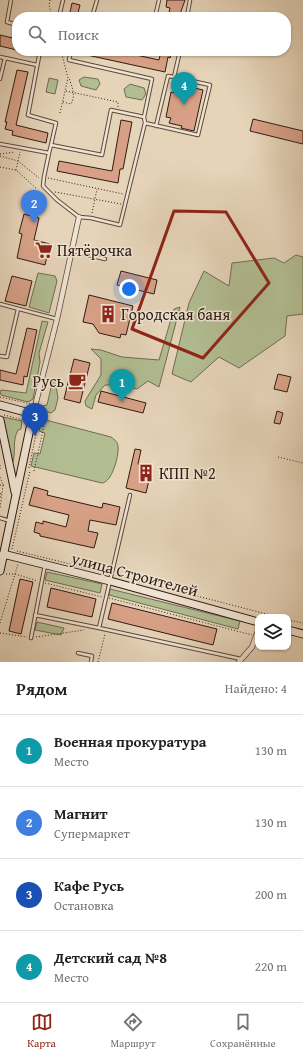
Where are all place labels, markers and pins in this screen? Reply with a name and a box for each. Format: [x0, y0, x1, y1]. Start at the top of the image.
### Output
pin: 4 [171, 72, 197, 105]
pin: 2 [21, 190, 47, 223]
place label: Пятёрочка [57, 238, 132, 262]
supermarket icon: Пятёрочка [34, 240, 54, 260]
place label: Городская баня [121, 302, 230, 326]
building icon: Городская баня [98, 304, 118, 324]
place label: Русь [33, 369, 64, 393]
pin: 1 [109, 369, 135, 402]
cafe icon: Русь [67, 371, 87, 391]
pin: 3 [22, 403, 48, 436]
place label: КПП №2 [159, 461, 216, 485]
building icon: КПП №2 [136, 463, 156, 483]

